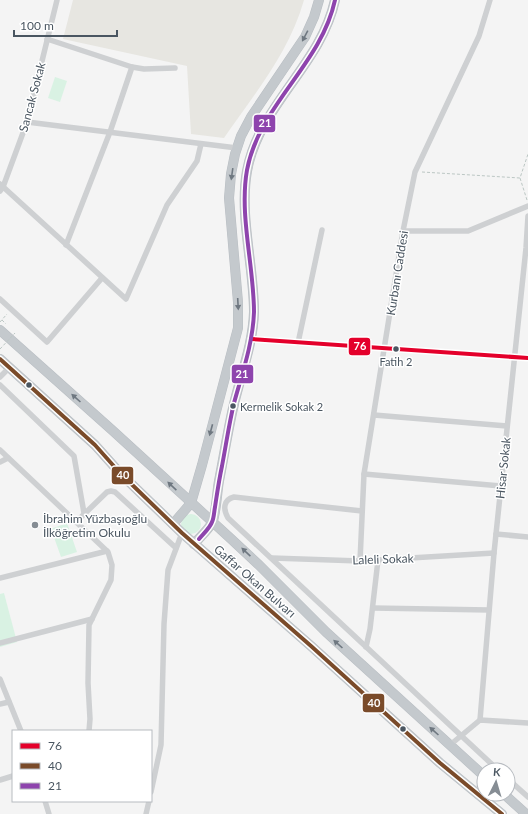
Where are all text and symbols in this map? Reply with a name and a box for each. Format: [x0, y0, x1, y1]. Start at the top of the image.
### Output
scale bar [14, 12, 117, 38]
text: 100 m [20, 18, 54, 33]
one-way arrow [302, 30, 308, 42]
street label: Sancak Sokak [16, 60, 49, 133]
line badge: 21 [253, 114, 276, 133]
text: 21 [259, 116, 271, 129]
one-way arrow [229, 168, 235, 180]
street label: Kurbanı Caddesi [383, 229, 411, 317]
one-way arrow [235, 298, 242, 310]
line badge: 76 [348, 337, 371, 356]
text: 76 [354, 339, 367, 352]
marker: Fatih 2 [391, 344, 401, 354]
place label: Fatih 2 [380, 355, 412, 368]
line badge: 21 [231, 364, 254, 384]
text: 21 [236, 367, 248, 380]
unlabelled marker [24, 380, 34, 390]
one-way arrow [71, 394, 82, 403]
place label: Kermelik Sokak 2 [240, 400, 323, 413]
marker: Kermelik Sokak 2 [228, 401, 238, 411]
one-way arrow [208, 424, 214, 436]
street label: Hisar Sokak [492, 436, 514, 499]
line badge: 40 [111, 466, 134, 485]
text: 40 [117, 468, 130, 481]
one-way arrow [167, 481, 177, 491]
place label: İbrahim Yüzbaşıoğlu İlköğretim Okulu [43, 511, 147, 540]
marker: İbrahim Yüzbaşıoğlu İlköğretim Okulu [30, 520, 40, 530]
street label: Gaffar Okan Bulvarı [211, 541, 299, 621]
one-way arrow [241, 548, 251, 557]
street label: Laleli Sokak [352, 550, 415, 568]
one-way arrow [333, 639, 343, 648]
line badge: 40 [362, 693, 385, 713]
text: 40 [368, 696, 381, 709]
unlabelled marker [398, 724, 408, 734]
one-way arrow [429, 726, 439, 736]
legend [12, 730, 152, 802]
text: 76 [48, 738, 62, 753]
text: 40 [48, 758, 62, 773]
north arrow [476, 762, 516, 802]
text: K [493, 765, 502, 778]
text: 21 [48, 778, 62, 793]

